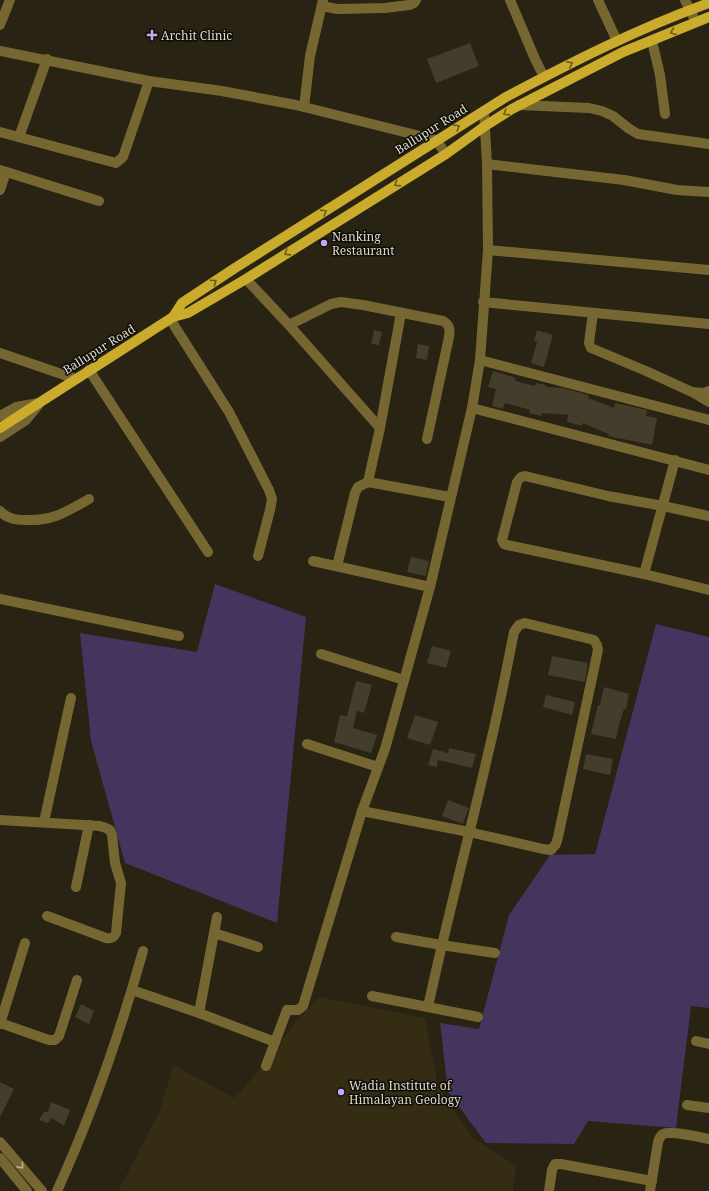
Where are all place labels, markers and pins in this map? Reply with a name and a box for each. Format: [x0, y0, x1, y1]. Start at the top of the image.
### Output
place label: Archit Clinic [161, 27, 232, 44]
marker: Archit Clinic [146, 29, 158, 41]
place label: Nanking Restaurant [332, 228, 394, 259]
marker: Nanking Restaurant [319, 238, 329, 248]
place label: Wadia Institute of Himalayan Geology [349, 1077, 461, 1108]
marker: Wadia Institute of Himalayan Geology [336, 1087, 346, 1097]

